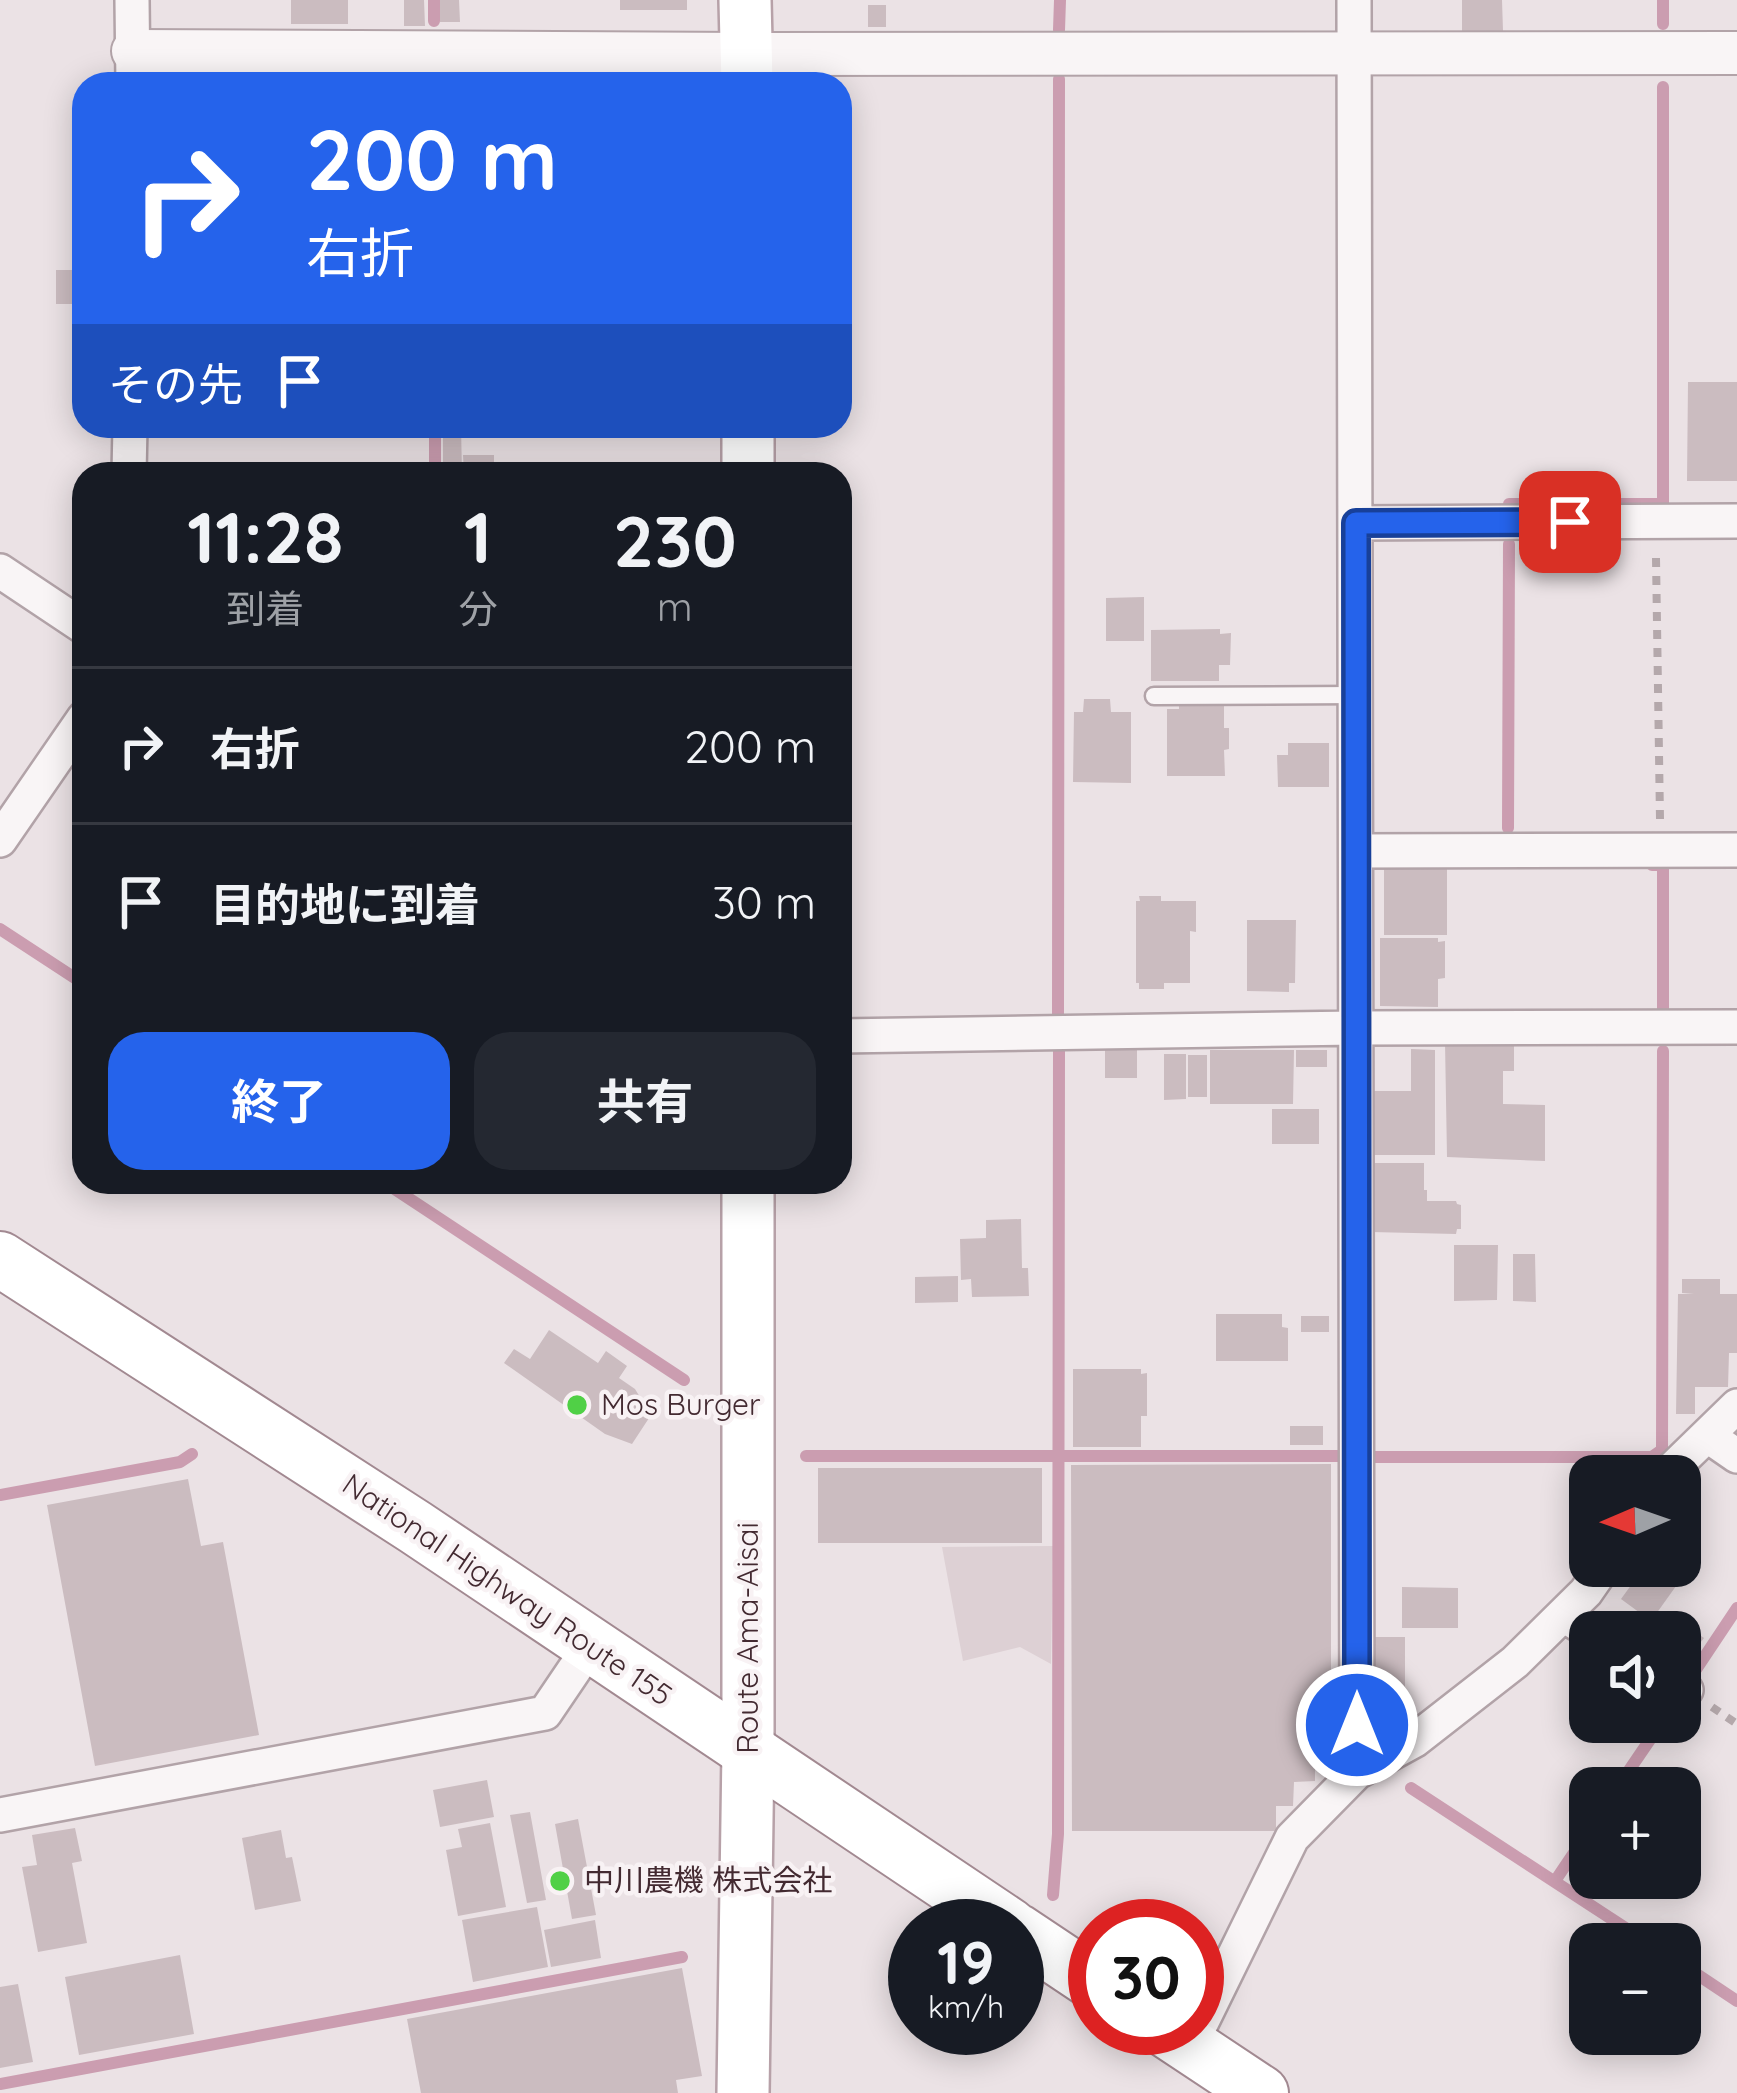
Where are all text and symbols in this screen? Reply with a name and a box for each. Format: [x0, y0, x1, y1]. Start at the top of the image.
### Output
text: 200 m [306, 106, 558, 211]
icon: right [108, 120, 264, 276]
text: 右折 [306, 219, 414, 287]
icon: arrive [267, 348, 333, 414]
text: その先 [108, 356, 243, 412]
pin [1519, 471, 1621, 573]
icon: arrive [1537, 489, 1603, 555]
text: 11:28 [187, 491, 343, 581]
text: 1 [464, 491, 492, 581]
text: 230 [613, 495, 737, 585]
text: m [657, 582, 693, 631]
text: 到着 [226, 584, 304, 633]
text: 分 [459, 584, 498, 633]
icon: right [108, 713, 174, 779]
text: 200 m [684, 718, 816, 774]
text: 右折 [210, 720, 300, 776]
icon: arrive [108, 869, 174, 935]
text: 30 m [712, 874, 816, 930]
text: 目的地に到着 [210, 876, 480, 932]
button: 終了 [108, 1032, 450, 1170]
button: 共有 [474, 1032, 816, 1170]
place label: Mos Burger [601, 1385, 761, 1423]
marker: Mos Burger [564, 1392, 590, 1418]
north arrow [1569, 1455, 1701, 1587]
map controls [1569, 1455, 1701, 2055]
street label: National Highway Route 155 [336, 1465, 680, 1714]
street label: Route Ama-Aisai [728, 1522, 766, 1754]
button: sound [1569, 1611, 1701, 1743]
position arrow [1294, 1662, 1420, 1788]
button: + [1569, 1767, 1701, 1899]
place label: 中川農機 株式会社 [584, 1861, 832, 1899]
marker: 中川農機 株式会社 [547, 1868, 573, 1894]
speed limit sign: 30 [1068, 1899, 1224, 2055]
button: − [1569, 1923, 1701, 2055]
text: 19 [937, 1924, 995, 1999]
text: km/h [928, 1988, 1004, 2026]

